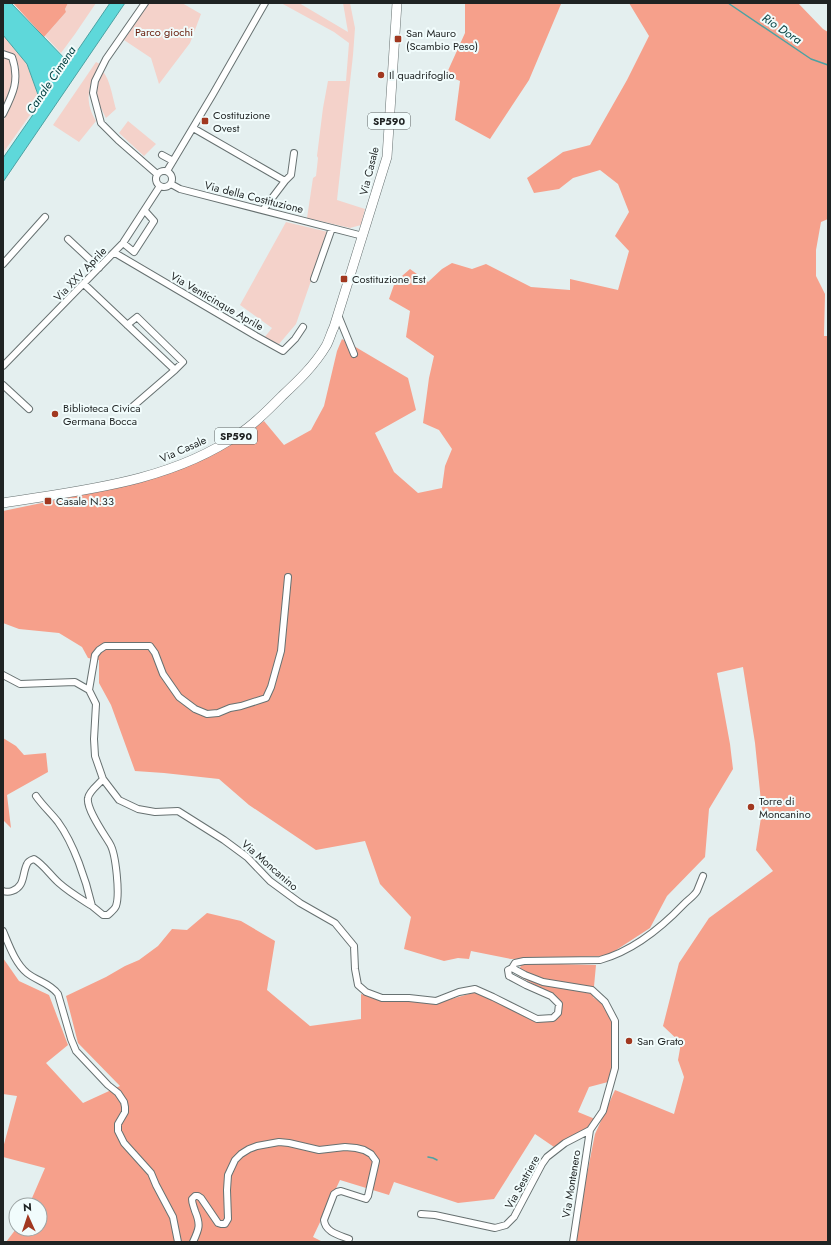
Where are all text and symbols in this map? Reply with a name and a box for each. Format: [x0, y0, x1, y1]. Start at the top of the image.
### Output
water label: Rio Dora [759, 9, 806, 49]
park label: Parco giochi [135, 24, 193, 40]
place label: San Mauro (Scambio Peso) [406, 25, 478, 54]
marker: San Mauro (Scambio Peso) [393, 34, 403, 44]
water label: Canale Cimena [22, 42, 81, 118]
place label: Il quadrifoglio [389, 67, 455, 83]
marker: Il quadrifoglio [376, 70, 386, 80]
place label: Costituzione Ovest [213, 107, 271, 136]
road number: SP590 [368, 113, 410, 129]
marker: Costituzione Ovest [200, 116, 210, 126]
street label: Via Casale [355, 145, 383, 197]
street label: Via della Costituzione [203, 177, 306, 217]
street label: Via XXV Aprile [50, 243, 110, 305]
street label: Via Venticinque Aprile [167, 268, 267, 334]
place label: Costituzione Est [352, 271, 426, 287]
marker: Costituzione Est [339, 274, 349, 284]
place label: Biblioteca Civica Germana Bocca [63, 400, 140, 429]
marker: Biblioteca Civica Germana Bocca [50, 409, 60, 419]
road number: SP590 [215, 428, 257, 444]
street label: Via Casale [157, 432, 209, 466]
place label: Casale N.33 [56, 493, 114, 509]
marker: Casale N.33 [43, 496, 53, 506]
place label: Torre di Moncanino [759, 793, 811, 822]
marker: Torre di Moncanino [746, 802, 756, 812]
street label: Via Moncanino [238, 836, 302, 894]
place label: San Grato [637, 1033, 684, 1049]
marker: San Grato [624, 1036, 634, 1046]
street label: Via Montenero [558, 1149, 584, 1219]
street label: Via Sestriere [501, 1152, 543, 1212]
north arrow [8, 1197, 48, 1237]
text: N [23, 1199, 32, 1215]

